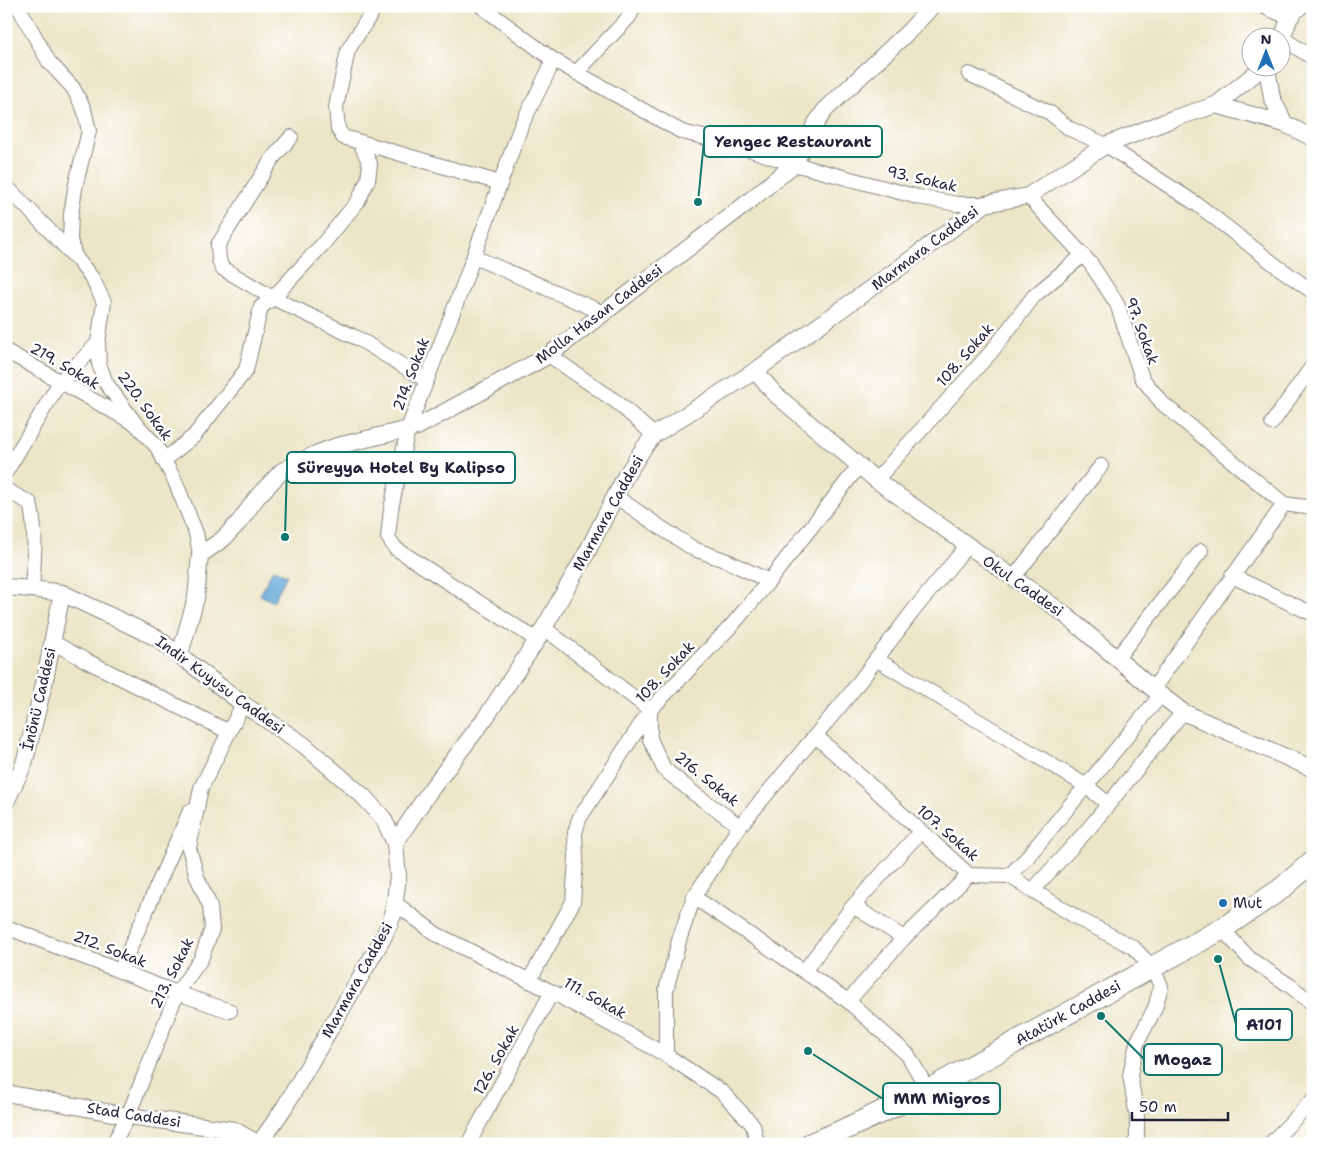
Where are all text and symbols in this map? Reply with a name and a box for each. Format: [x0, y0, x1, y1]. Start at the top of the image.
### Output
north arrow [1242, 28, 1292, 78]
text: N [1260, 30, 1272, 48]
callout: Yengec Restaurant [704, 126, 882, 157]
text: Yengec Restaurant [714, 131, 872, 152]
street label: 93. Sokak [885, 161, 959, 197]
street label: Marmara Caddesi [867, 201, 983, 295]
street label: Molla Hasan Caddesi [531, 260, 667, 368]
street label: 97. Sokak [1121, 294, 1163, 368]
street label: 108. Sokak [932, 319, 998, 391]
street label: 214. Sokak [388, 335, 434, 413]
street label: 219. Sokak [26, 338, 104, 394]
street label: 220. Sokak [113, 367, 177, 445]
callout: Süreyya Hotel By Kalipso [287, 452, 515, 483]
street label: Marmara Caddesi [568, 452, 648, 574]
text: Süreyya Hotel By Kalipso [297, 457, 505, 478]
street label: Okul Caddesi [979, 551, 1067, 621]
street label: Indir Kuyusu Caddesi [152, 631, 288, 739]
street label: 108. Sokak [631, 637, 699, 707]
street label: İnönü Caddesi [17, 645, 61, 753]
street label: 216. Sokak [671, 747, 743, 811]
street label: 107. Sokak [913, 800, 983, 866]
place label: Mut [1233, 893, 1262, 913]
marker: Mut [1217, 897, 1229, 909]
street label: Marmara Caddesi [317, 919, 397, 1041]
street label: 212. Sokak [70, 926, 150, 972]
street label: 213. Sokak [146, 934, 198, 1012]
street label: 111. Sokak [560, 973, 630, 1023]
street label: Atatürk Caddesi [1012, 976, 1124, 1050]
callout: A101 [1236, 1009, 1292, 1040]
text: A101 [1246, 1014, 1282, 1035]
street label: 126. Sokak [468, 1021, 524, 1099]
callout: Mogaz [1144, 1044, 1222, 1075]
text: Mogaz [1154, 1049, 1212, 1070]
callout: MM Migros [883, 1083, 1000, 1114]
text: MM Migros [894, 1088, 990, 1109]
scale bar [1132, 1090, 1228, 1122]
text: 50 m [1139, 1097, 1177, 1117]
street label: Stad Caddesi [86, 1098, 182, 1132]

